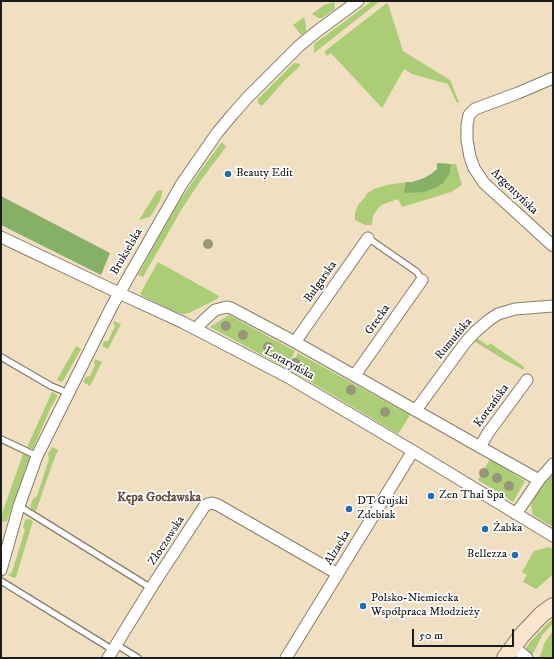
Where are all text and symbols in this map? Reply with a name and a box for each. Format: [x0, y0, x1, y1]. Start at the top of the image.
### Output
street label: Argentyńska [487, 166, 541, 218]
place label: Beauty Edit [236, 167, 293, 181]
marker: Beauty Edit [223, 169, 233, 179]
street label: Brukselska [108, 226, 146, 278]
street label: Bułgarska [301, 258, 341, 306]
street label: Grecka [362, 302, 394, 338]
street label: Rumuńska [432, 315, 476, 363]
street label: Lotaryńska [261, 344, 317, 384]
street label: Koreańska [471, 382, 513, 430]
place label: Zen Thai Spa [439, 489, 504, 503]
district label: Kępa Gocławska [117, 490, 201, 506]
marker: Zen Thai Spa [426, 491, 436, 501]
place label: DT Gujski Zdebiak [357, 495, 408, 523]
marker: DT Gujski Zdebiak [344, 504, 354, 514]
street label: Złoczowska [146, 514, 188, 568]
place label: Żabka [493, 522, 522, 536]
marker: Żabka [480, 524, 490, 534]
street label: Alzacka [322, 528, 354, 568]
place label: Bellezza [467, 548, 507, 562]
marker: Bellezza [510, 550, 520, 560]
place label: Polsko-Niemiecka Współpraca Młodzieży [371, 592, 480, 620]
marker: Polsko-Niemiecka Współpraca Młodzieży [358, 601, 368, 611]
scale bar [414, 621, 516, 647]
text: 50 m [419, 628, 443, 643]

